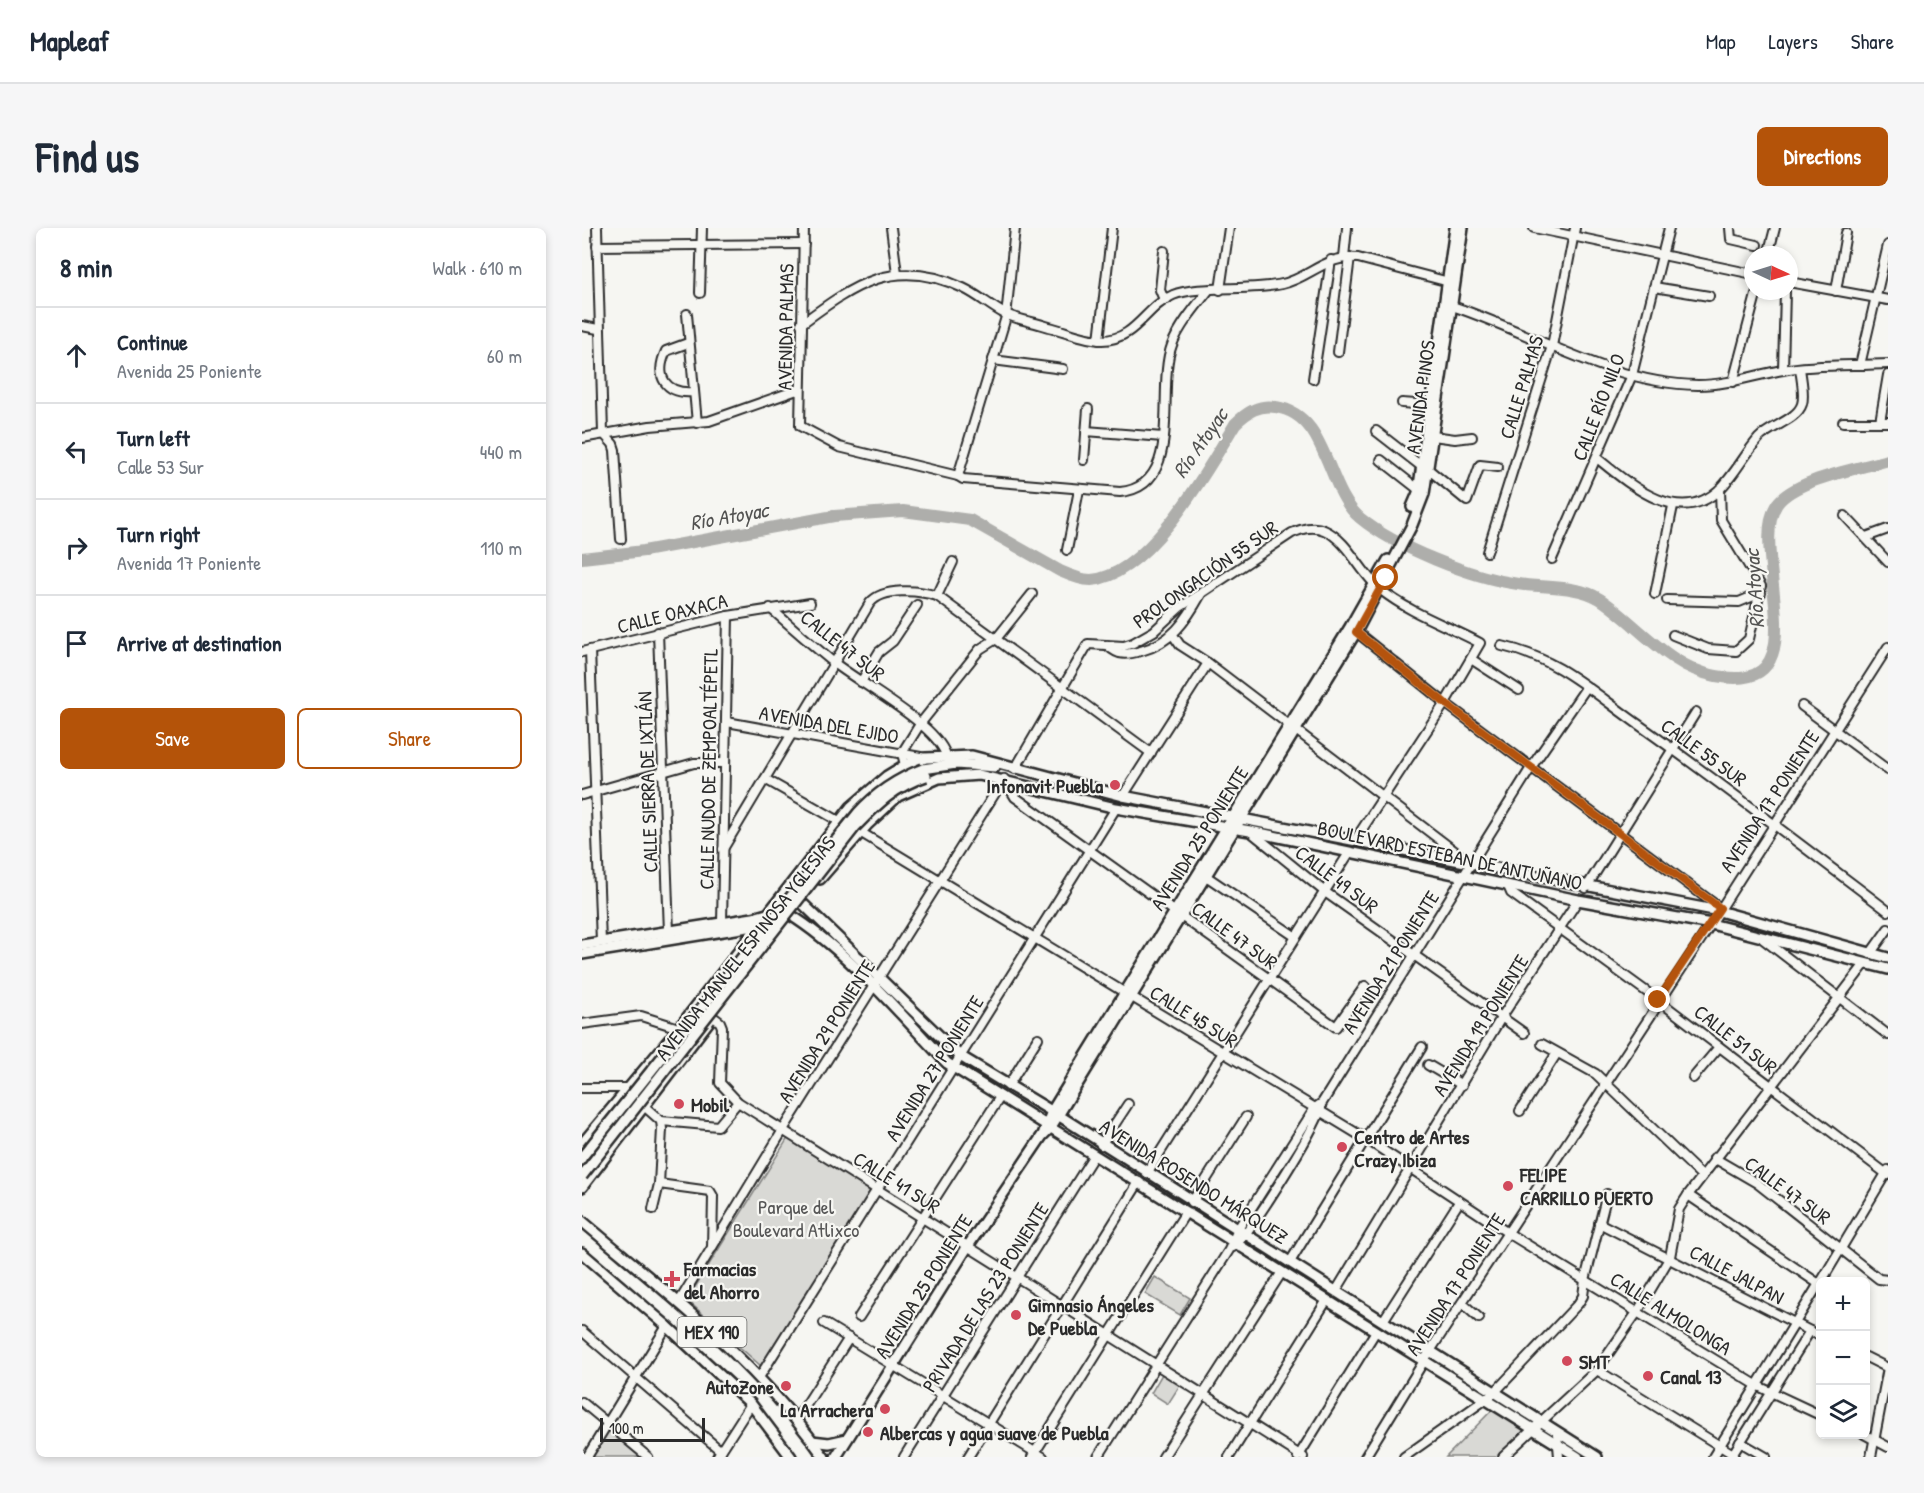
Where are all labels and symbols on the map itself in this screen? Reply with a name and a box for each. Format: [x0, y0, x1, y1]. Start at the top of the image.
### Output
north arrow [1744, 246, 1798, 300]
street label: AVENIDA PALMAS [770, 263, 800, 391]
street label: CALLE PALMAS [1492, 332, 1550, 442]
street label: AVENIDA PINOS [1399, 339, 1441, 455]
street label: CALLE RÍO NILO [1565, 350, 1631, 464]
water label: Río Atoyac [1166, 400, 1236, 484]
water label: Río Atoyac [688, 494, 773, 537]
street label: PROLONGACIÓN 55 SUR [1127, 514, 1283, 634]
water label: Río Atoyac [1737, 546, 1771, 629]
route start [1372, 564, 1398, 590]
street label: CALLE OAXACA [614, 586, 730, 640]
street label: CALLE 47 SUR [795, 603, 891, 687]
street label: CALLE NUDO DE ZEMPOALTÉPETL [692, 648, 724, 890]
street label: CALLE SIERRA DE IXTLÁN [630, 691, 664, 873]
street label: AVENIDA DEL EJIDO [757, 698, 901, 750]
street label: CALLE 55 SUR [1656, 712, 1752, 792]
street label: AVENIDA 17 PONIENTE [1713, 725, 1825, 877]
street label: AVENIDA 25 PONIENTE [1144, 761, 1254, 915]
place label: Infonavit Puebla [986, 772, 1103, 799]
marker: Infonavit Puebla [1108, 778, 1122, 792]
street label: BOULEVARD ESTEBAN DE ANTUÑANO [1315, 814, 1585, 896]
street label: AVENIDA MANUEL ESPINOSA YGLESIAS [649, 830, 841, 1066]
street label: CALLE 49 SUR [1290, 839, 1384, 919]
street label: AVENIDA 21 PONIENTE [1335, 885, 1445, 1039]
street label: CALLE 47 SUR [1186, 895, 1284, 975]
street label: AVENIDA 19 PONIENTE [1426, 949, 1534, 1101]
street label: AVENIDA 29 PONIENTE [771, 954, 881, 1108]
street label: CALLE 45 SUR [1145, 978, 1243, 1054]
route end [1644, 986, 1670, 1012]
street label: AVENIDA 27 PONIENTE [878, 990, 990, 1146]
street label: CALLE 51 SUR [1689, 998, 1783, 1080]
place label: Mobil [691, 1091, 730, 1118]
marker: Mobil [672, 1097, 686, 1111]
street label: AVENIDA ROSENDO MÁRQUEZ [1095, 1112, 1293, 1250]
place label: Centro de Artes Crazy Ibiza [1354, 1123, 1470, 1174]
marker: Centro de Artes Crazy Ibiza [1335, 1140, 1349, 1154]
street label: CALLE 41 SUR [848, 1145, 946, 1219]
street label: CALLE 47 SUR [1739, 1150, 1837, 1230]
place label: FELIPE CARRILLO PUERTO [1519, 1161, 1653, 1211]
marker: FELIPE CARRILLO PUERTO [1501, 1179, 1515, 1193]
park label: Parque del Boulevard Atlixco [733, 1193, 859, 1243]
street label: PRIVADA DE LAS 23 PONIENTE [916, 1197, 1055, 1397]
street label: AVENIDA 17 PONIENTE [1399, 1208, 1511, 1360]
street label: AVENIDA 25 PONIENTE [868, 1209, 978, 1363]
street label: CALLE JALPAN [1685, 1238, 1789, 1310]
place label: Farmacias del Ahorro [683, 1255, 759, 1305]
street label: CALLE ALMOLONGA [1605, 1265, 1737, 1361]
marker: Farmacias del Ahorro [665, 1272, 679, 1286]
place label: Gimnasio Ángeles De Puebla [1028, 1291, 1154, 1341]
marker: Gimnasio Ángeles De Puebla [1009, 1308, 1023, 1322]
road number: MEX 190 [678, 1317, 746, 1347]
place label: SMT [1579, 1348, 1610, 1375]
marker: SMT [1560, 1354, 1574, 1368]
place label: Canal 13 [1660, 1363, 1722, 1390]
marker: Canal 13 [1641, 1369, 1655, 1383]
place label: AutoZone [706, 1373, 774, 1400]
marker: AutoZone [779, 1379, 793, 1393]
place label: La Arrachera [780, 1396, 873, 1423]
marker: La Arrachera [878, 1402, 892, 1416]
scale bar [600, 1415, 705, 1442]
place label: Albercas y agua suave de Puebla [880, 1419, 1109, 1447]
marker: Albercas y agua suave de Puebla [861, 1425, 875, 1439]

